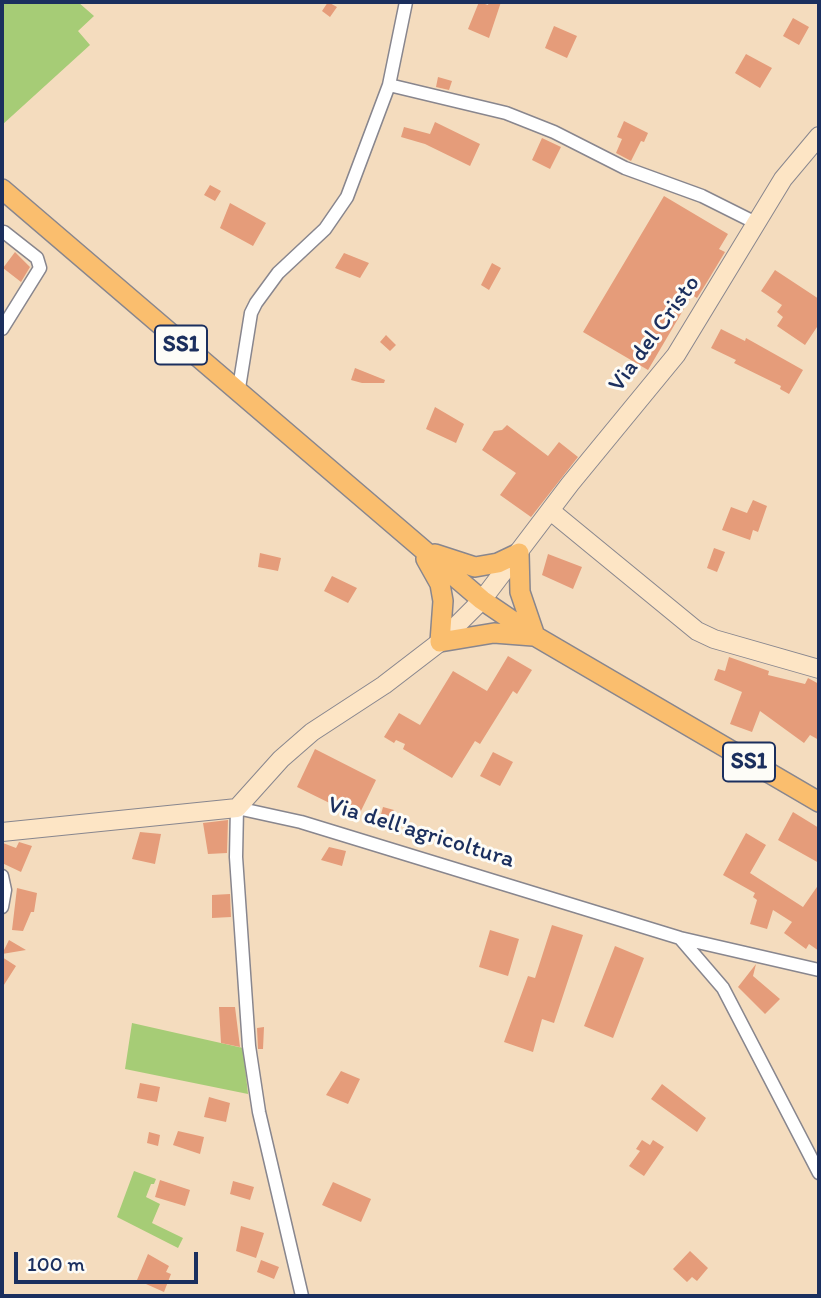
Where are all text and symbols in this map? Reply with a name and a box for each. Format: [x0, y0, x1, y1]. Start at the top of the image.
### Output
street label: Via del Cristo [603, 270, 707, 398]
road number: SS1 [155, 326, 207, 364]
road number: SS1 [723, 742, 775, 782]
street label: Via dell'agricoltura [324, 791, 518, 875]
scale bar [18, 1238, 201, 1282]
text: 100 m [27, 1251, 85, 1276]

